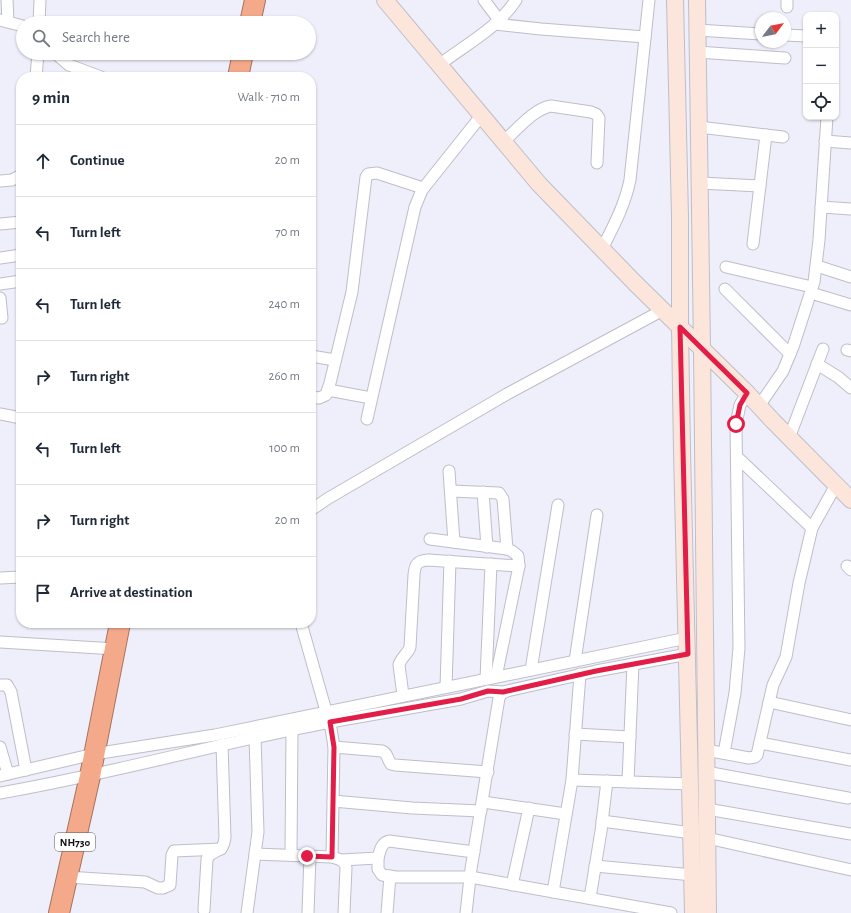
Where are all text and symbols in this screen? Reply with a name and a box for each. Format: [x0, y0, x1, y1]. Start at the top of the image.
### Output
north arrow [755, 12, 791, 48]
map controls [803, 12, 839, 120]
button: + [803, 12, 839, 48]
search box [16, 16, 316, 60]
icon: search [30, 27, 52, 49]
text: Search here [62, 30, 130, 45]
button: − [803, 48, 839, 84]
button: locate [803, 84, 839, 120]
text: 9 min [32, 89, 70, 106]
text: Walk · 710 m [237, 91, 300, 104]
icon: ahead [32, 150, 54, 172]
text: Continue [70, 153, 125, 168]
text: 20 m [275, 154, 300, 167]
icon: left [32, 222, 54, 244]
text: Turn left [70, 225, 121, 240]
text: 70 m [275, 226, 300, 239]
icon: left [32, 294, 54, 316]
text: Turn left [70, 297, 121, 312]
text: 240 m [268, 298, 300, 311]
icon: right [32, 366, 54, 388]
text: Turn right [70, 369, 129, 384]
text: 260 m [269, 370, 300, 383]
route start [727, 415, 745, 433]
icon: left [32, 438, 54, 460]
text: Turn left [70, 441, 121, 456]
text: 100 m [269, 442, 300, 455]
icon: right [32, 510, 54, 532]
text: Turn right [70, 513, 129, 528]
text: 20 m [275, 514, 300, 527]
icon: arrive [32, 582, 54, 604]
text: Arrive at destination [70, 585, 193, 600]
road number: NH730 [55, 833, 95, 851]
route end [298, 847, 316, 865]

